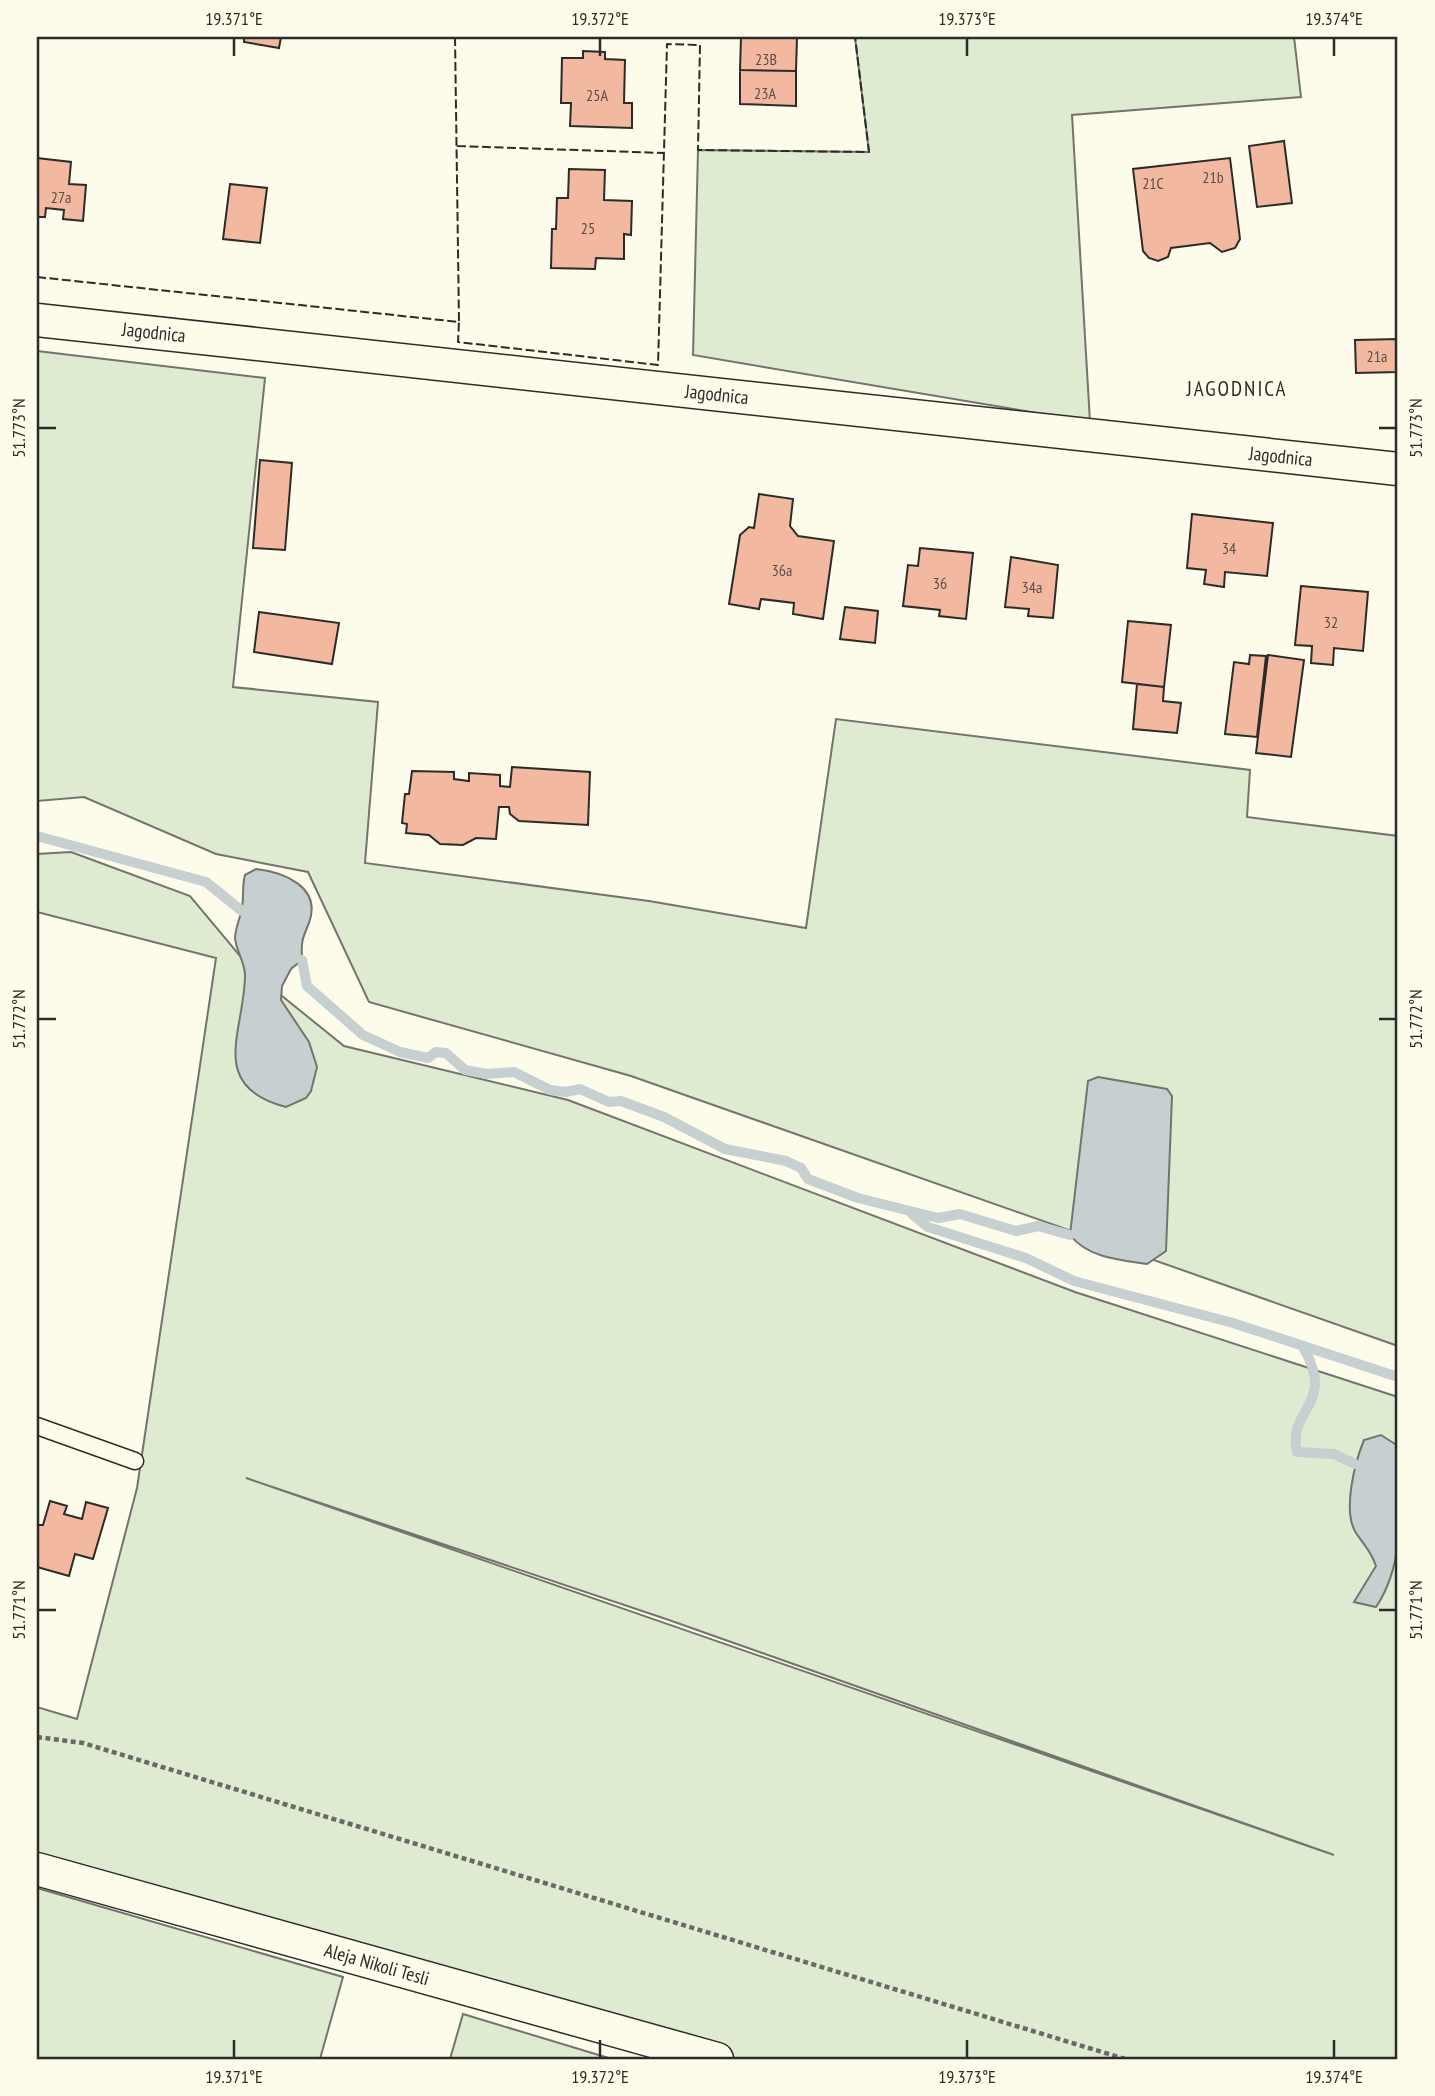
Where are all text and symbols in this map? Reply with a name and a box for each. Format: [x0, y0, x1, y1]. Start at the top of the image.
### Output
text: 19.371°E [205, 7, 263, 30]
text: 19.372°E [571, 7, 629, 30]
text: 19.373°E [938, 7, 996, 30]
text: 19.374°E [1305, 7, 1363, 30]
house number: 23B [755, 49, 777, 69]
house number: 23A [754, 83, 776, 103]
house number: 25A [586, 85, 608, 105]
house number: 21b [1202, 167, 1224, 187]
house number: 21C [1142, 173, 1164, 193]
house number: 27a [51, 187, 71, 207]
house number: 25 [581, 218, 595, 238]
street label: Jagodnica [120, 317, 187, 347]
house number: 21a [1367, 346, 1387, 366]
district label: JAGODNICA [1186, 375, 1287, 402]
street label: Jagodnica [683, 379, 750, 409]
text: 51.773°N [7, 398, 30, 458]
text: 51.773°N [1404, 398, 1427, 458]
street label: Jagodnica [1247, 441, 1314, 471]
house number: 34 [1222, 538, 1236, 558]
house number: 36a [772, 560, 792, 580]
house number: 36 [933, 573, 947, 593]
house number: 34a [1022, 577, 1042, 597]
house number: 32 [1324, 612, 1338, 632]
text: 51.772°N [7, 989, 30, 1049]
text: 51.772°N [1404, 989, 1427, 1049]
text: 51.771°N [7, 1580, 30, 1640]
text: 51.771°N [1404, 1580, 1427, 1640]
street label: Aleja Nikoli Tesli [322, 1938, 432, 1990]
text: 19.371°E [205, 2065, 263, 2088]
text: 19.372°E [571, 2065, 629, 2088]
text: 19.373°E [938, 2065, 996, 2088]
text: 19.374°E [1305, 2065, 1363, 2088]

